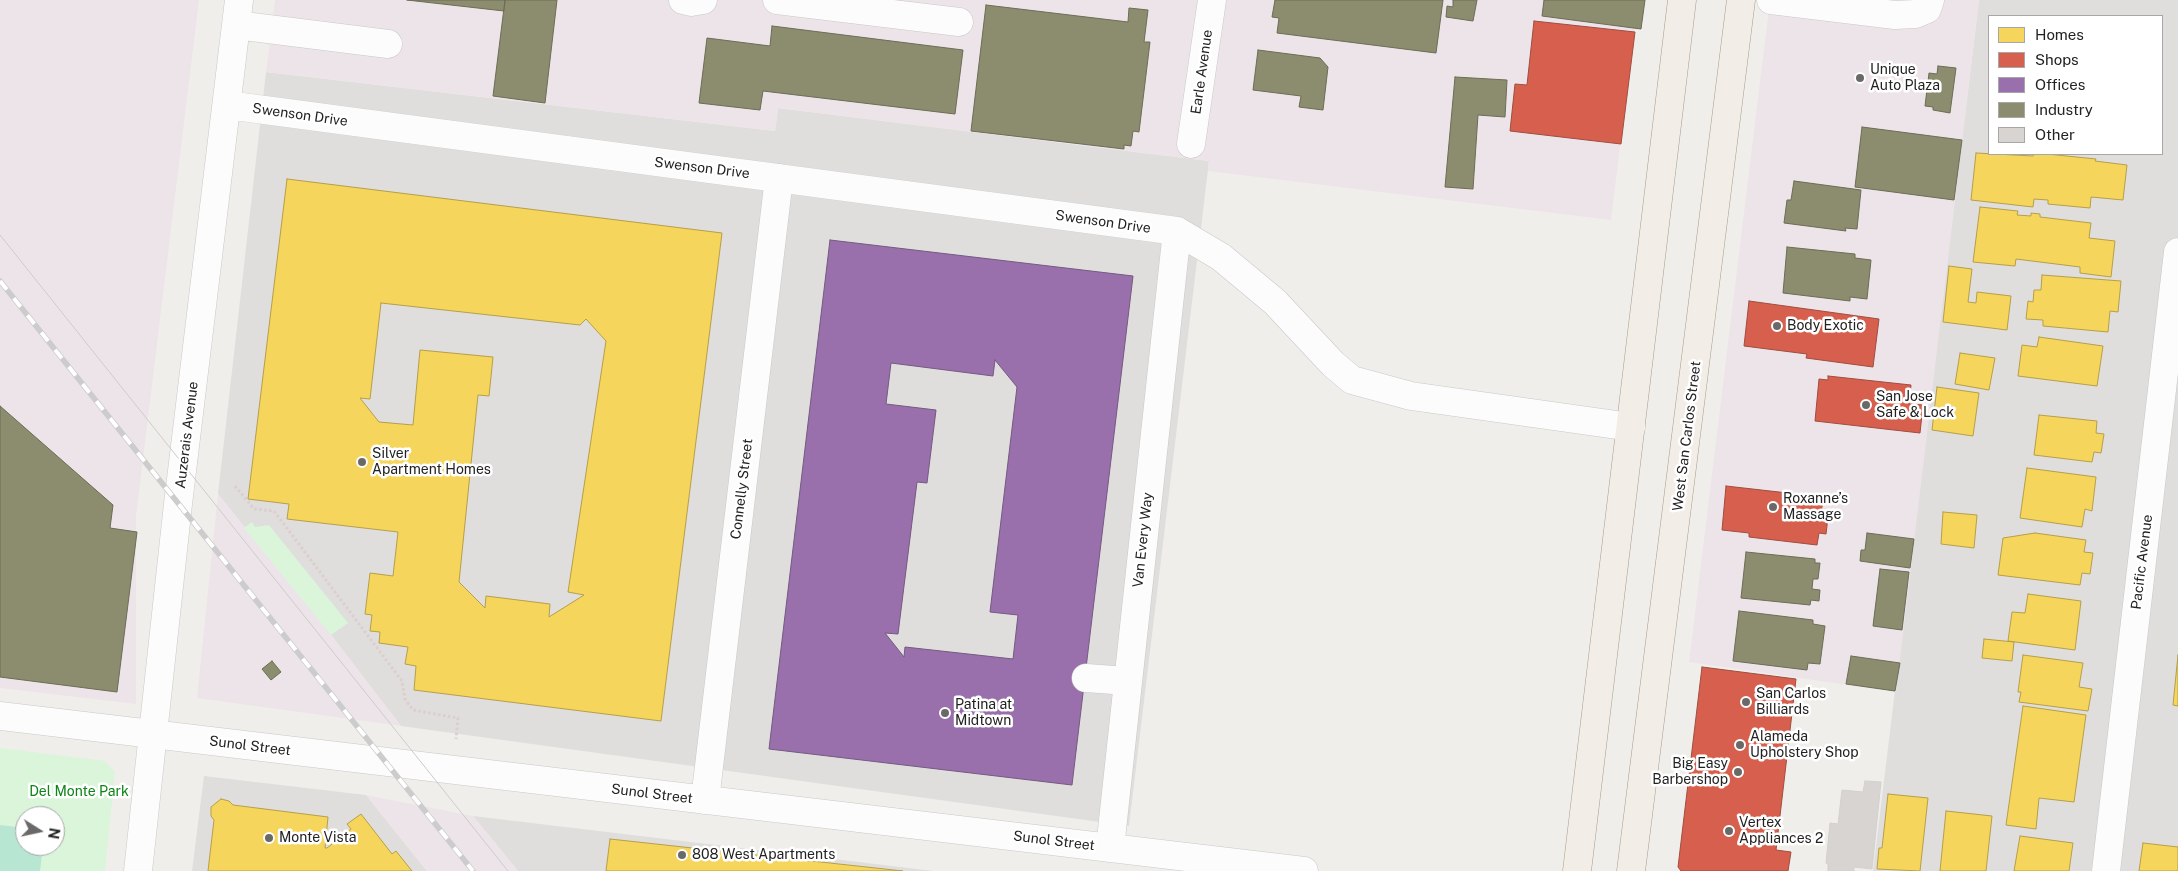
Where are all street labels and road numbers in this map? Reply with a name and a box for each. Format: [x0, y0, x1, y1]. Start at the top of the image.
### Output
street label: Earle Avenue [1188, 29, 1216, 115]
street label: Swenson Drive [251, 100, 349, 130]
street label: Swenson Drive [653, 154, 751, 182]
street label: Swenson Drive [1054, 207, 1152, 237]
street label: West San Carlos Street [1669, 360, 1705, 512]
street label: Auzerais Avenue [172, 381, 202, 489]
street label: Connelly Street [727, 438, 757, 540]
street label: Van Every Way [1130, 492, 1156, 588]
street label: Pacific Avenue [2128, 514, 2156, 610]
street label: Sunol Street [208, 733, 292, 759]
street label: Sunol Street [610, 781, 694, 807]
street label: Sunol Street [1012, 828, 1096, 854]

